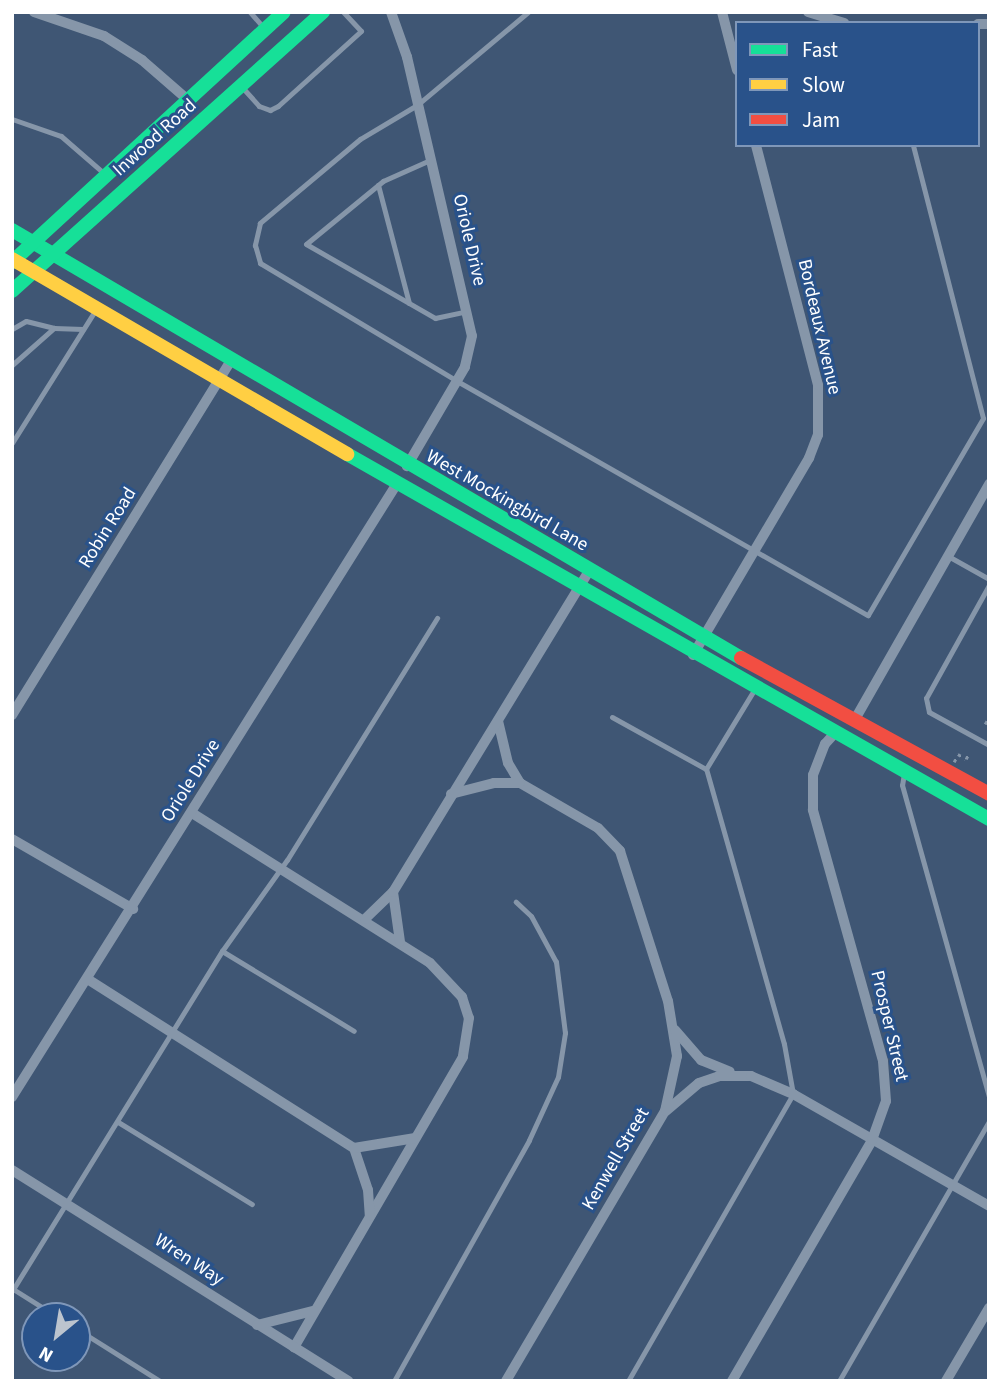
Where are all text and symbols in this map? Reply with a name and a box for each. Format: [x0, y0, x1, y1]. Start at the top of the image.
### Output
legend [735, 21, 980, 147]
text: Fast [802, 35, 838, 65]
text: Slow [802, 70, 845, 100]
street label: Inwood Road [108, 94, 202, 182]
text: Jam [802, 105, 840, 135]
street label: Oriole Drive [447, 192, 491, 288]
street label: Bordeaux Avenue [792, 257, 846, 397]
street label: West Mockingbird Lane [422, 445, 592, 557]
street label: Robin Road [74, 483, 142, 573]
street label: Oriole Drive [157, 735, 225, 827]
street label: Prosper Street [865, 968, 913, 1084]
street label: Kenwell Street [577, 1104, 655, 1214]
street label: Wren Way [150, 1229, 228, 1291]
north arrow [21, 1302, 91, 1372]
text: N [34, 1339, 58, 1369]

